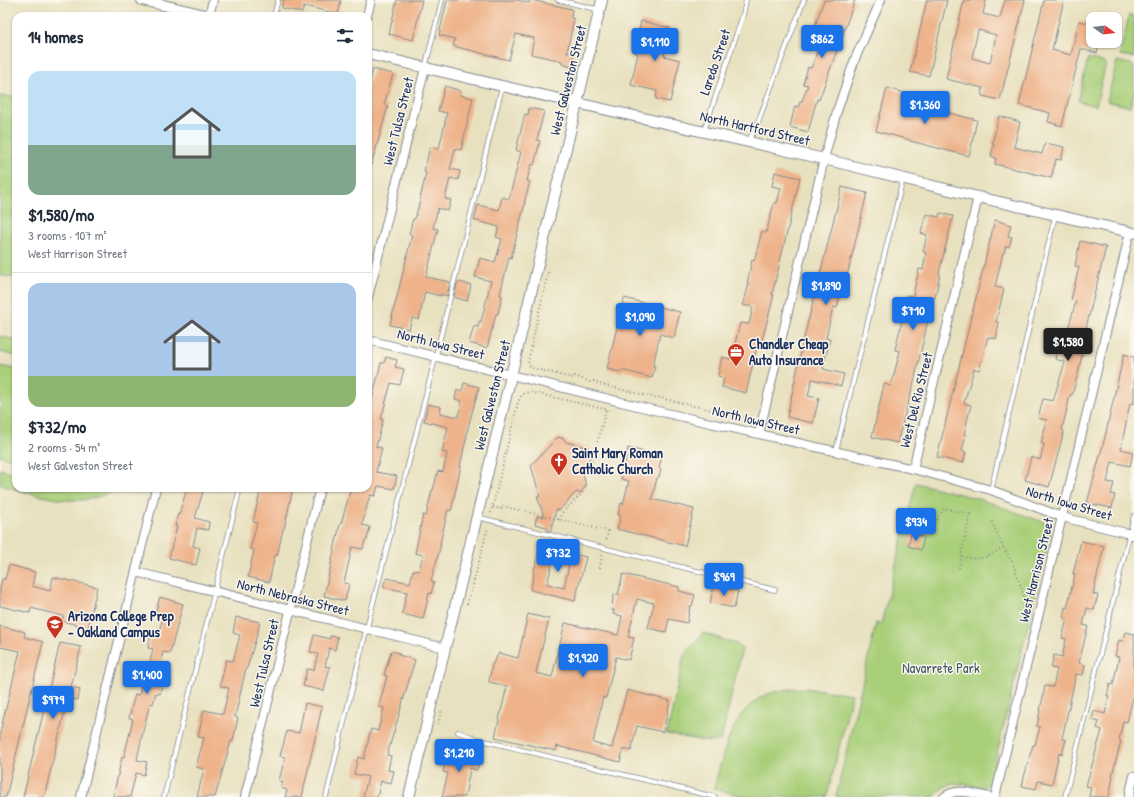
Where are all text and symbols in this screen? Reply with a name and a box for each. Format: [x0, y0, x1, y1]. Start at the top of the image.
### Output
north arrow [1086, 12, 1122, 48]
map controls [1086, 12, 1122, 48]
street label: West Galveston Street [545, 23, 590, 137]
text: 14 homes [28, 25, 83, 48]
icon: filters [334, 25, 356, 47]
pin: $862 [798, 25, 846, 59]
street label: Laredo Street [694, 26, 735, 97]
pin: $1,110 [622, 28, 688, 62]
text: $862 [810, 29, 834, 47]
text: $1,110 [640, 32, 670, 50]
street label: West Tulsa Street [377, 75, 418, 167]
pin: $1,360 [892, 91, 958, 125]
text: $1,360 [910, 95, 940, 113]
icon: home [156, 97, 228, 169]
street label: North Hartford Street [698, 106, 812, 149]
text: $1,580/mo [28, 203, 94, 226]
text: 3 rooms · 107 m² [28, 226, 107, 244]
text: West Harrison Street [28, 244, 127, 262]
pin: $1,890 [793, 272, 859, 306]
text: $1,890 [811, 276, 841, 294]
pin: $710 [889, 297, 937, 331]
text: $710 [901, 301, 925, 319]
pin: $1,090 [607, 303, 673, 337]
text: $1,090 [625, 307, 655, 325]
icon: home [156, 309, 228, 381]
street label: North Iowa Street [396, 324, 487, 364]
pin: $1,580 [1035, 328, 1101, 362]
text: $1,580 [1053, 332, 1083, 350]
place label: Chandler Cheap Auto Insurance [749, 334, 829, 369]
street label: West Galveston Street [469, 338, 514, 452]
office icon: Chandler Cheap Auto Insurance [726, 342, 746, 367]
street label: West Del Rio Street [894, 350, 937, 450]
street label: North Iowa Street [711, 400, 802, 439]
text: $732/mo [28, 415, 86, 438]
text: 2 rooms · 54 m² [28, 438, 100, 456]
place label: Saint Mary Roman Catholic Church [572, 443, 663, 478]
church icon: Saint Mary Roman Catholic Church [549, 451, 569, 476]
text: West Galveston Street [28, 456, 133, 474]
street label: North Iowa Street [1024, 480, 1115, 525]
pin: $934 [892, 508, 940, 542]
text: $934 [905, 512, 927, 530]
street label: West Harrison Street [1013, 516, 1058, 624]
pin: $732 [534, 539, 582, 573]
text: $732 [546, 543, 570, 561]
pin: $969 [700, 563, 748, 597]
text: $969 [713, 567, 735, 585]
street label: North Nebraska Street [235, 573, 351, 620]
place label: Arizona College Prep - Oakland Campus [68, 606, 175, 643]
school or university icon: Arizona College Prep - Oakland Campus [45, 614, 65, 639]
street label: West Tulsa Street [244, 617, 283, 709]
pin: $1,920 [550, 644, 616, 678]
text: $1,920 [568, 648, 598, 666]
park label: Navarrete Park [902, 658, 980, 677]
pin: $1,400 [114, 661, 180, 695]
text: $1,400 [132, 665, 162, 683]
pin: $979 [29, 686, 77, 720]
text: $979 [42, 690, 64, 708]
pin: $1,210 [426, 739, 492, 773]
text: $1,210 [444, 743, 474, 761]

